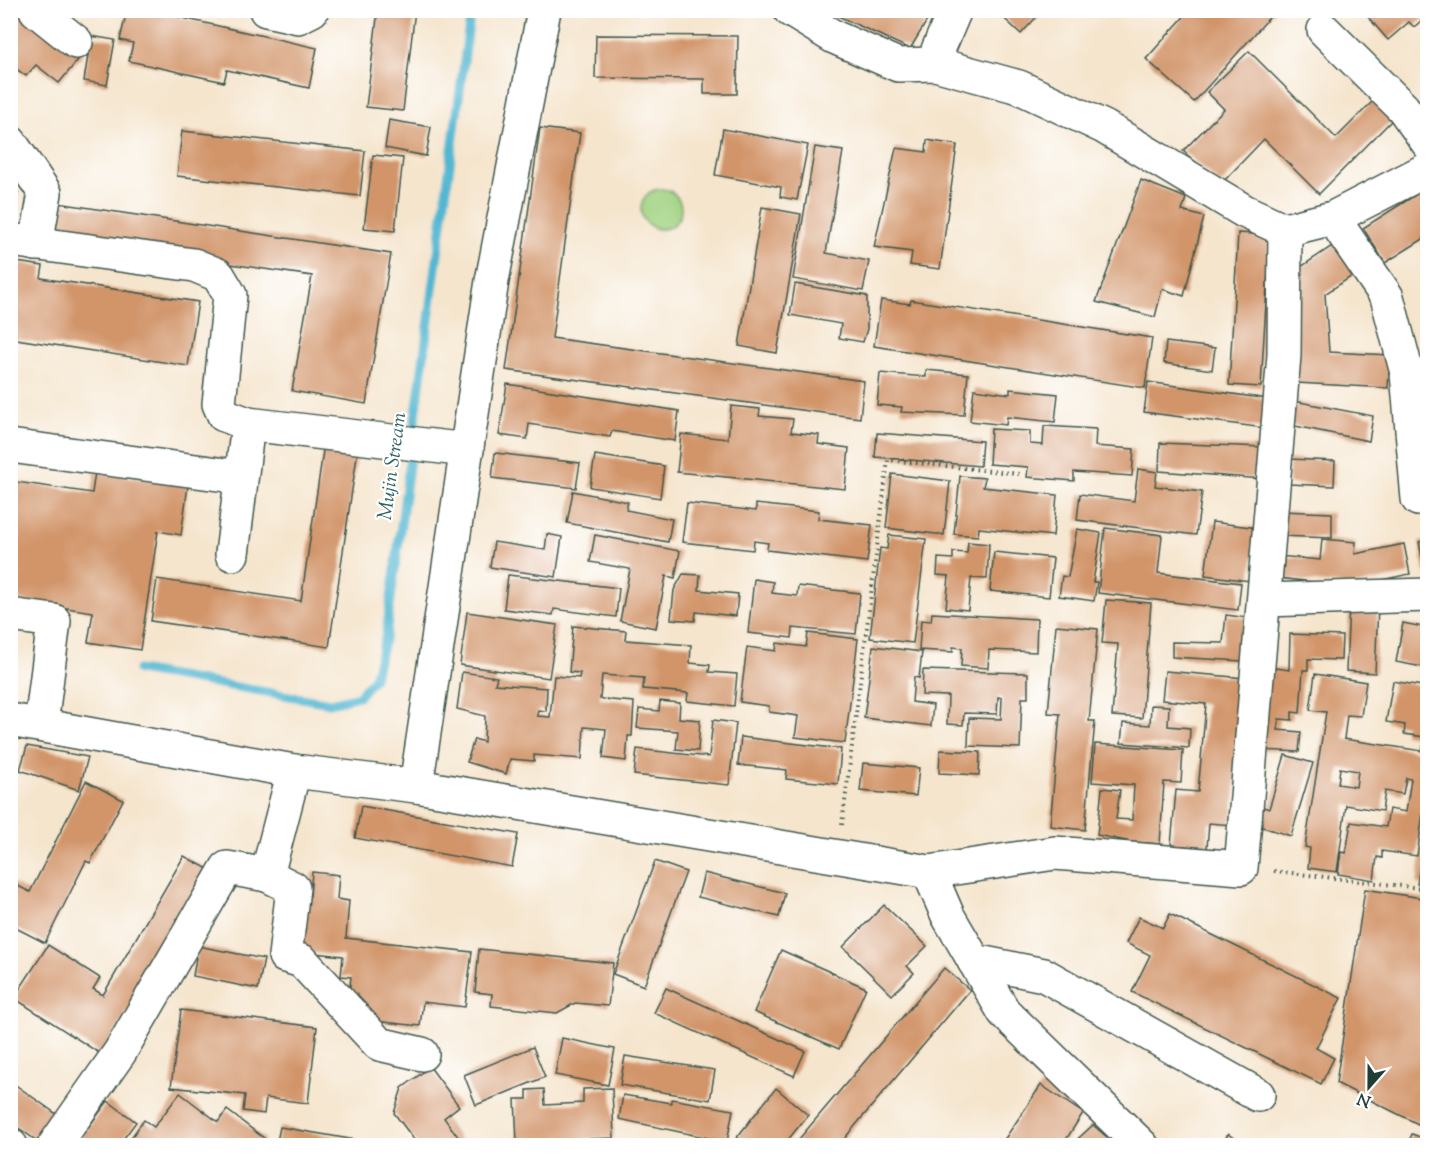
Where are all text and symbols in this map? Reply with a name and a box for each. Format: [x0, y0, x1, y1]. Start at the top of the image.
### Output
water label: Mujin Stream [372, 411, 415, 522]
north arrow [1339, 1057, 1399, 1117]
text: N [1354, 1086, 1375, 1112]

